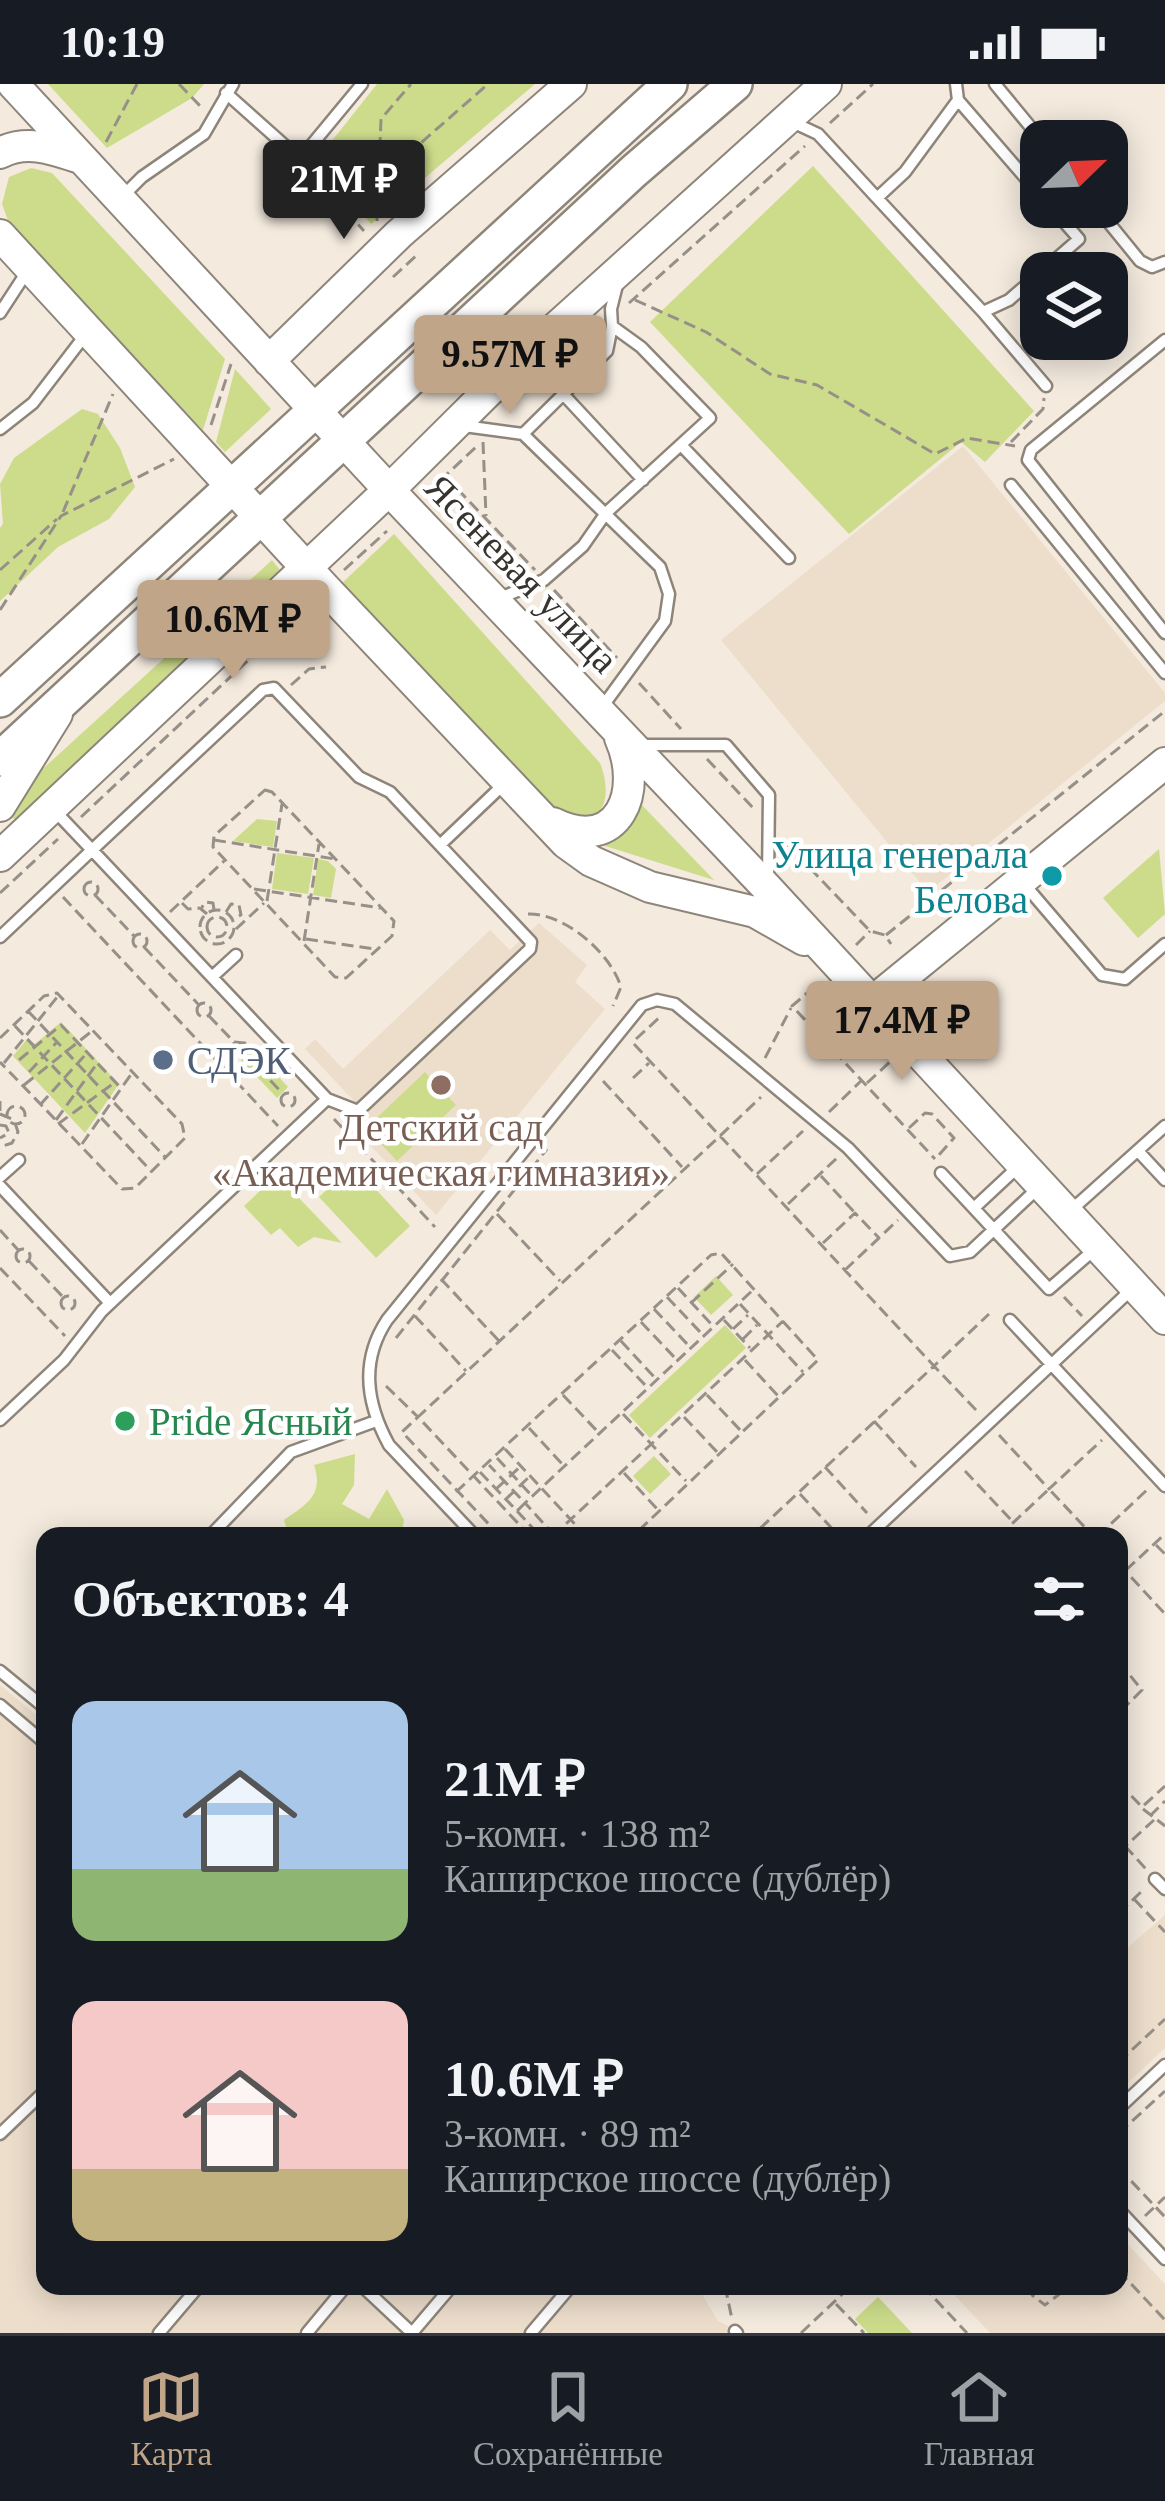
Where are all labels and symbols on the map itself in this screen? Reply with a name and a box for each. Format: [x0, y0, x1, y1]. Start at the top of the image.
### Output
north arrow [1020, 120, 1128, 228]
pin: 21M ₽ [260, 140, 428, 242]
pin: 9.57M ₽ [399, 315, 621, 417]
street label: Ясеневая улица [416, 465, 627, 682]
pin: 10.6M ₽ [122, 580, 344, 682]
place label: Улица генерала Белова [772, 833, 1028, 921]
marker: Улица генерала Белова [1039, 863, 1065, 889]
pin: 17.4M ₽ [791, 981, 1013, 1083]
place label: СДЭК [187, 1039, 291, 1083]
marker: СДЭК [150, 1047, 176, 1073]
marker: Детский сад «Академическая гимназия» [428, 1072, 454, 1098]
place label: Детский сад «Академическая гимназия» [212, 1106, 670, 1194]
place label: Pride Ясный [149, 1400, 352, 1443]
marker: Pride Ясный [112, 1408, 138, 1434]

